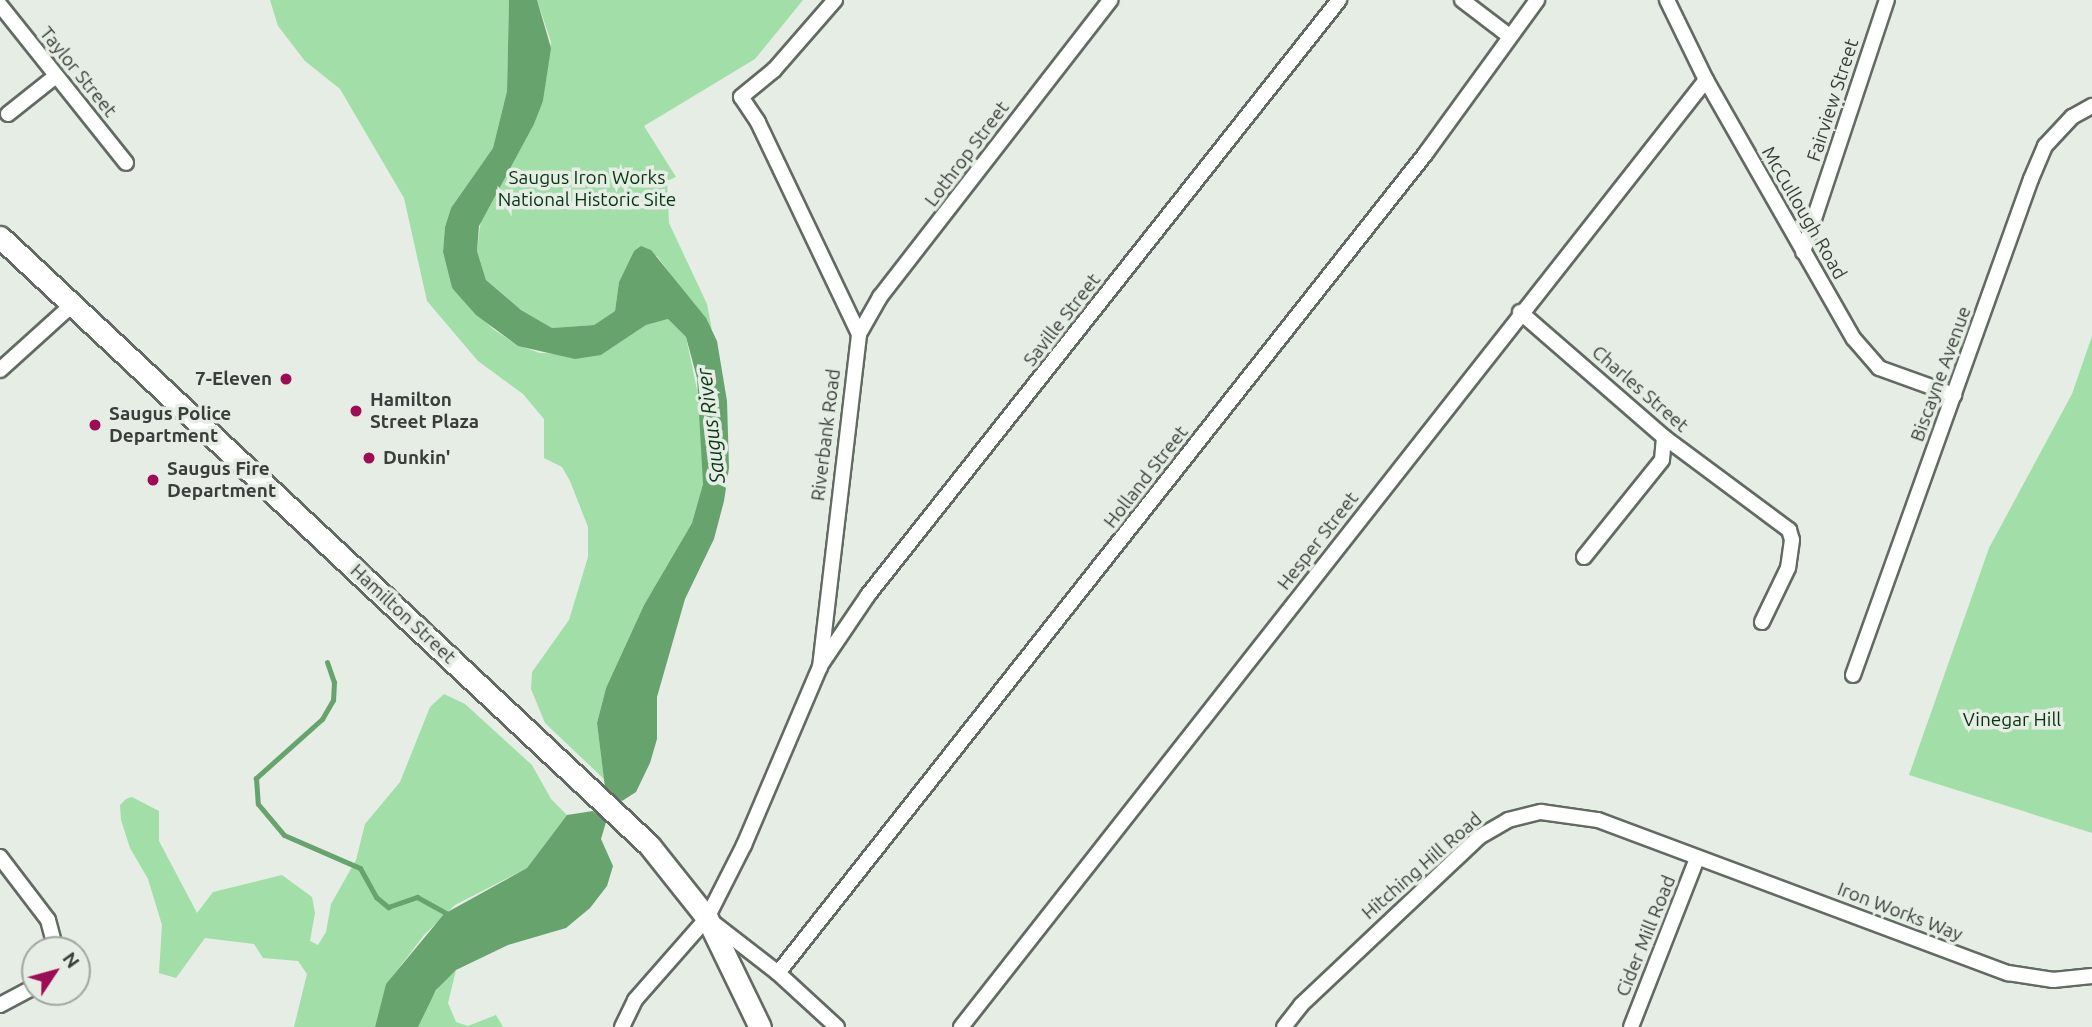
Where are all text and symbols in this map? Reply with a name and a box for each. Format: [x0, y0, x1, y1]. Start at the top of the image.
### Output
street label: Taylor Street [35, 22, 121, 122]
street label: Fairview Street [1802, 36, 1864, 164]
street label: Lothrop Street [920, 97, 1014, 211]
street label: McCullough Road [1757, 143, 1851, 283]
park label: Saugus Iron Works National Historic Site [498, 167, 676, 211]
street label: Saville Street [1019, 269, 1105, 371]
street label: Biscayne Avenue [1906, 303, 1976, 445]
street label: Charles Street [1587, 341, 1693, 437]
water label: Saugus River [690, 367, 730, 485]
place label: 7-Eleven [195, 368, 272, 390]
street label: Riverbank Road [807, 368, 845, 502]
marker: 7-Eleven [278, 371, 294, 387]
place label: Hamilton Street Plaza [370, 389, 479, 433]
place label: Saugus Police Department [109, 403, 231, 447]
marker: Hamilton Street Plaza [348, 403, 364, 419]
marker: Saugus Police Department [87, 417, 103, 433]
street label: Holland Street [1099, 421, 1193, 533]
place label: Dunkin' [383, 447, 450, 469]
marker: Dunkin' [361, 450, 377, 466]
place label: Saugus Fire Department [167, 458, 276, 502]
marker: Saugus Fire Department [145, 472, 161, 488]
street label: Hesper Street [1273, 487, 1363, 595]
street label: Hamilton Street [346, 559, 460, 669]
park label: Vinegar Hill [1963, 709, 2061, 731]
street label: Hitching Hill Road [1357, 808, 1487, 924]
street label: Cider Mill Road [1611, 872, 1681, 1000]
street label: Iron Works Way [1834, 878, 1966, 946]
north arrow [21, 936, 91, 1006]
text: N [58, 948, 84, 972]

